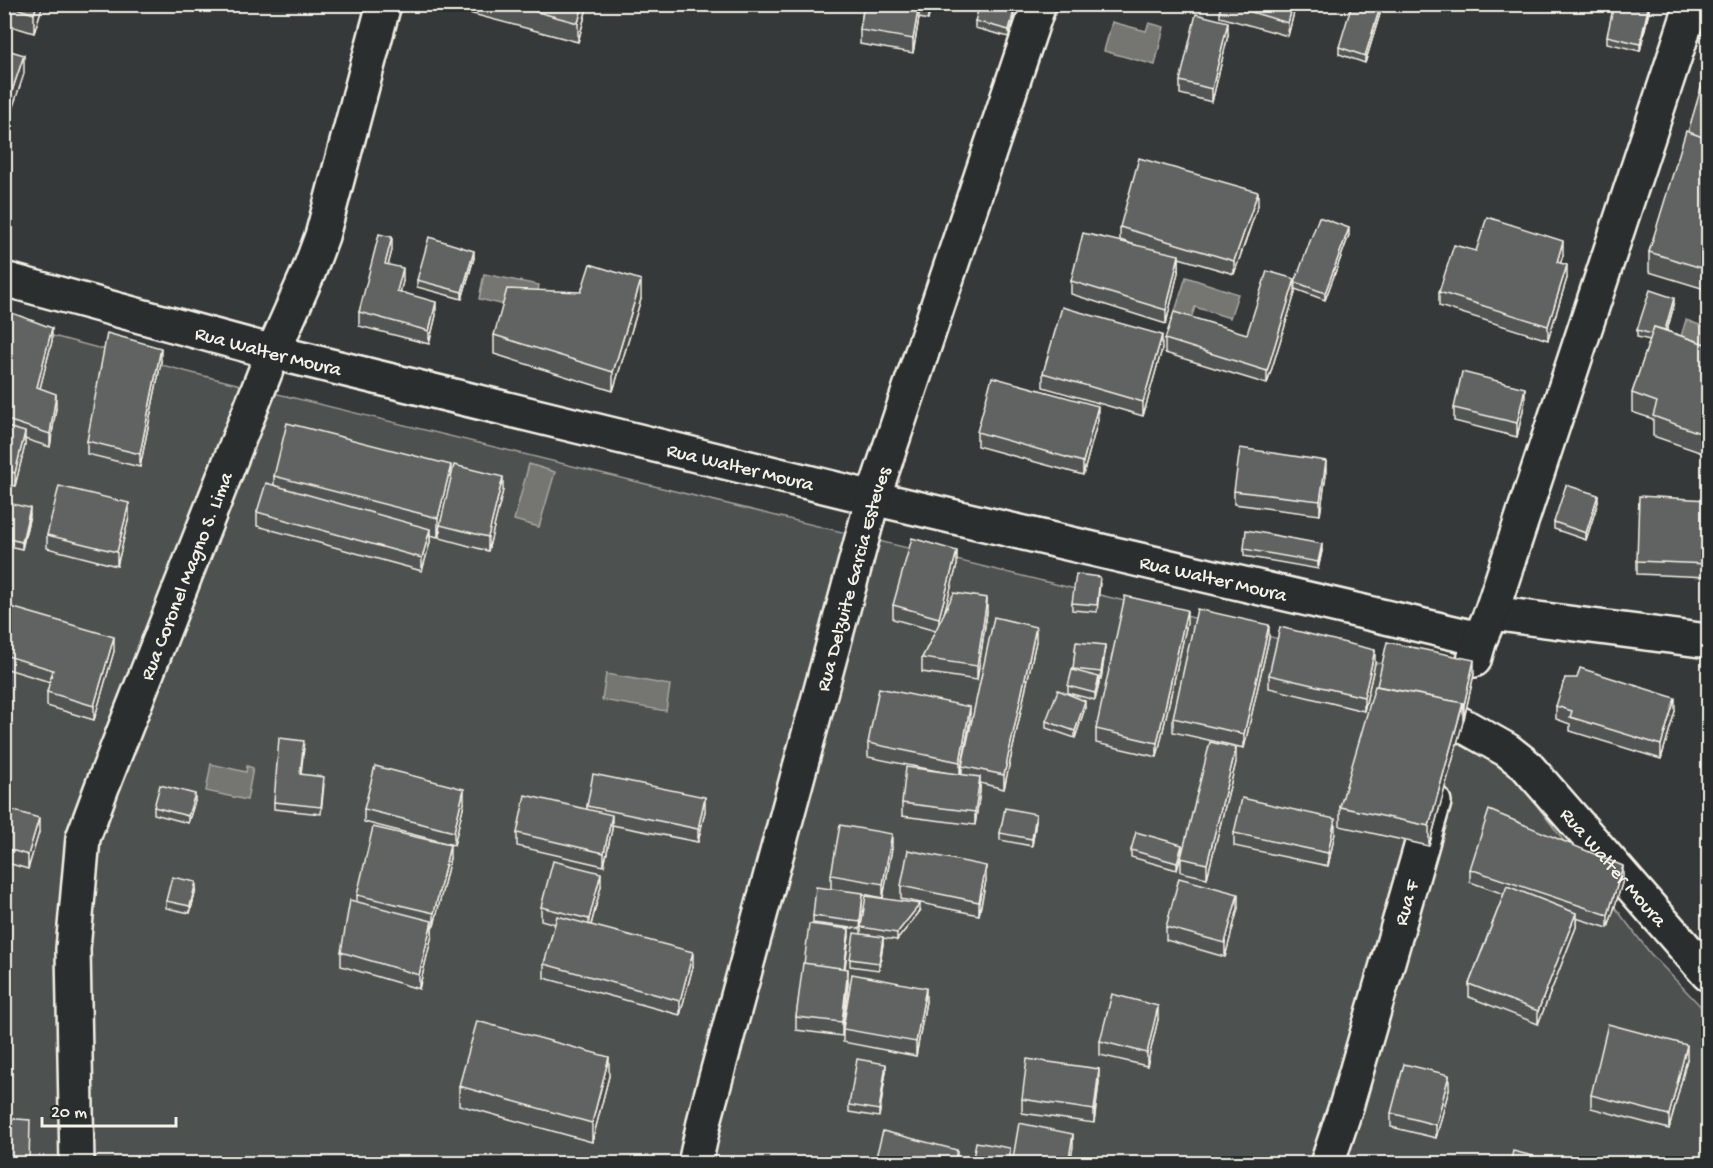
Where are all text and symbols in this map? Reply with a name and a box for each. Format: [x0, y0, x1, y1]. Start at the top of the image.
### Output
street label: Rua Walter Moura [192, 323, 344, 383]
street label: Rua Walter Moura [664, 440, 816, 498]
street label: Rua Delzuite Garcia Esteves [813, 464, 898, 694]
street label: Rua Coronel Magno S. Lima [137, 469, 240, 684]
street label: Rua Walter Moura [1137, 552, 1290, 609]
street label: Rua Walter Moura [1554, 804, 1670, 934]
street label: Rua F [1391, 876, 1426, 929]
scale bar [42, 1090, 176, 1128]
text: 20 m [51, 1103, 87, 1124]

